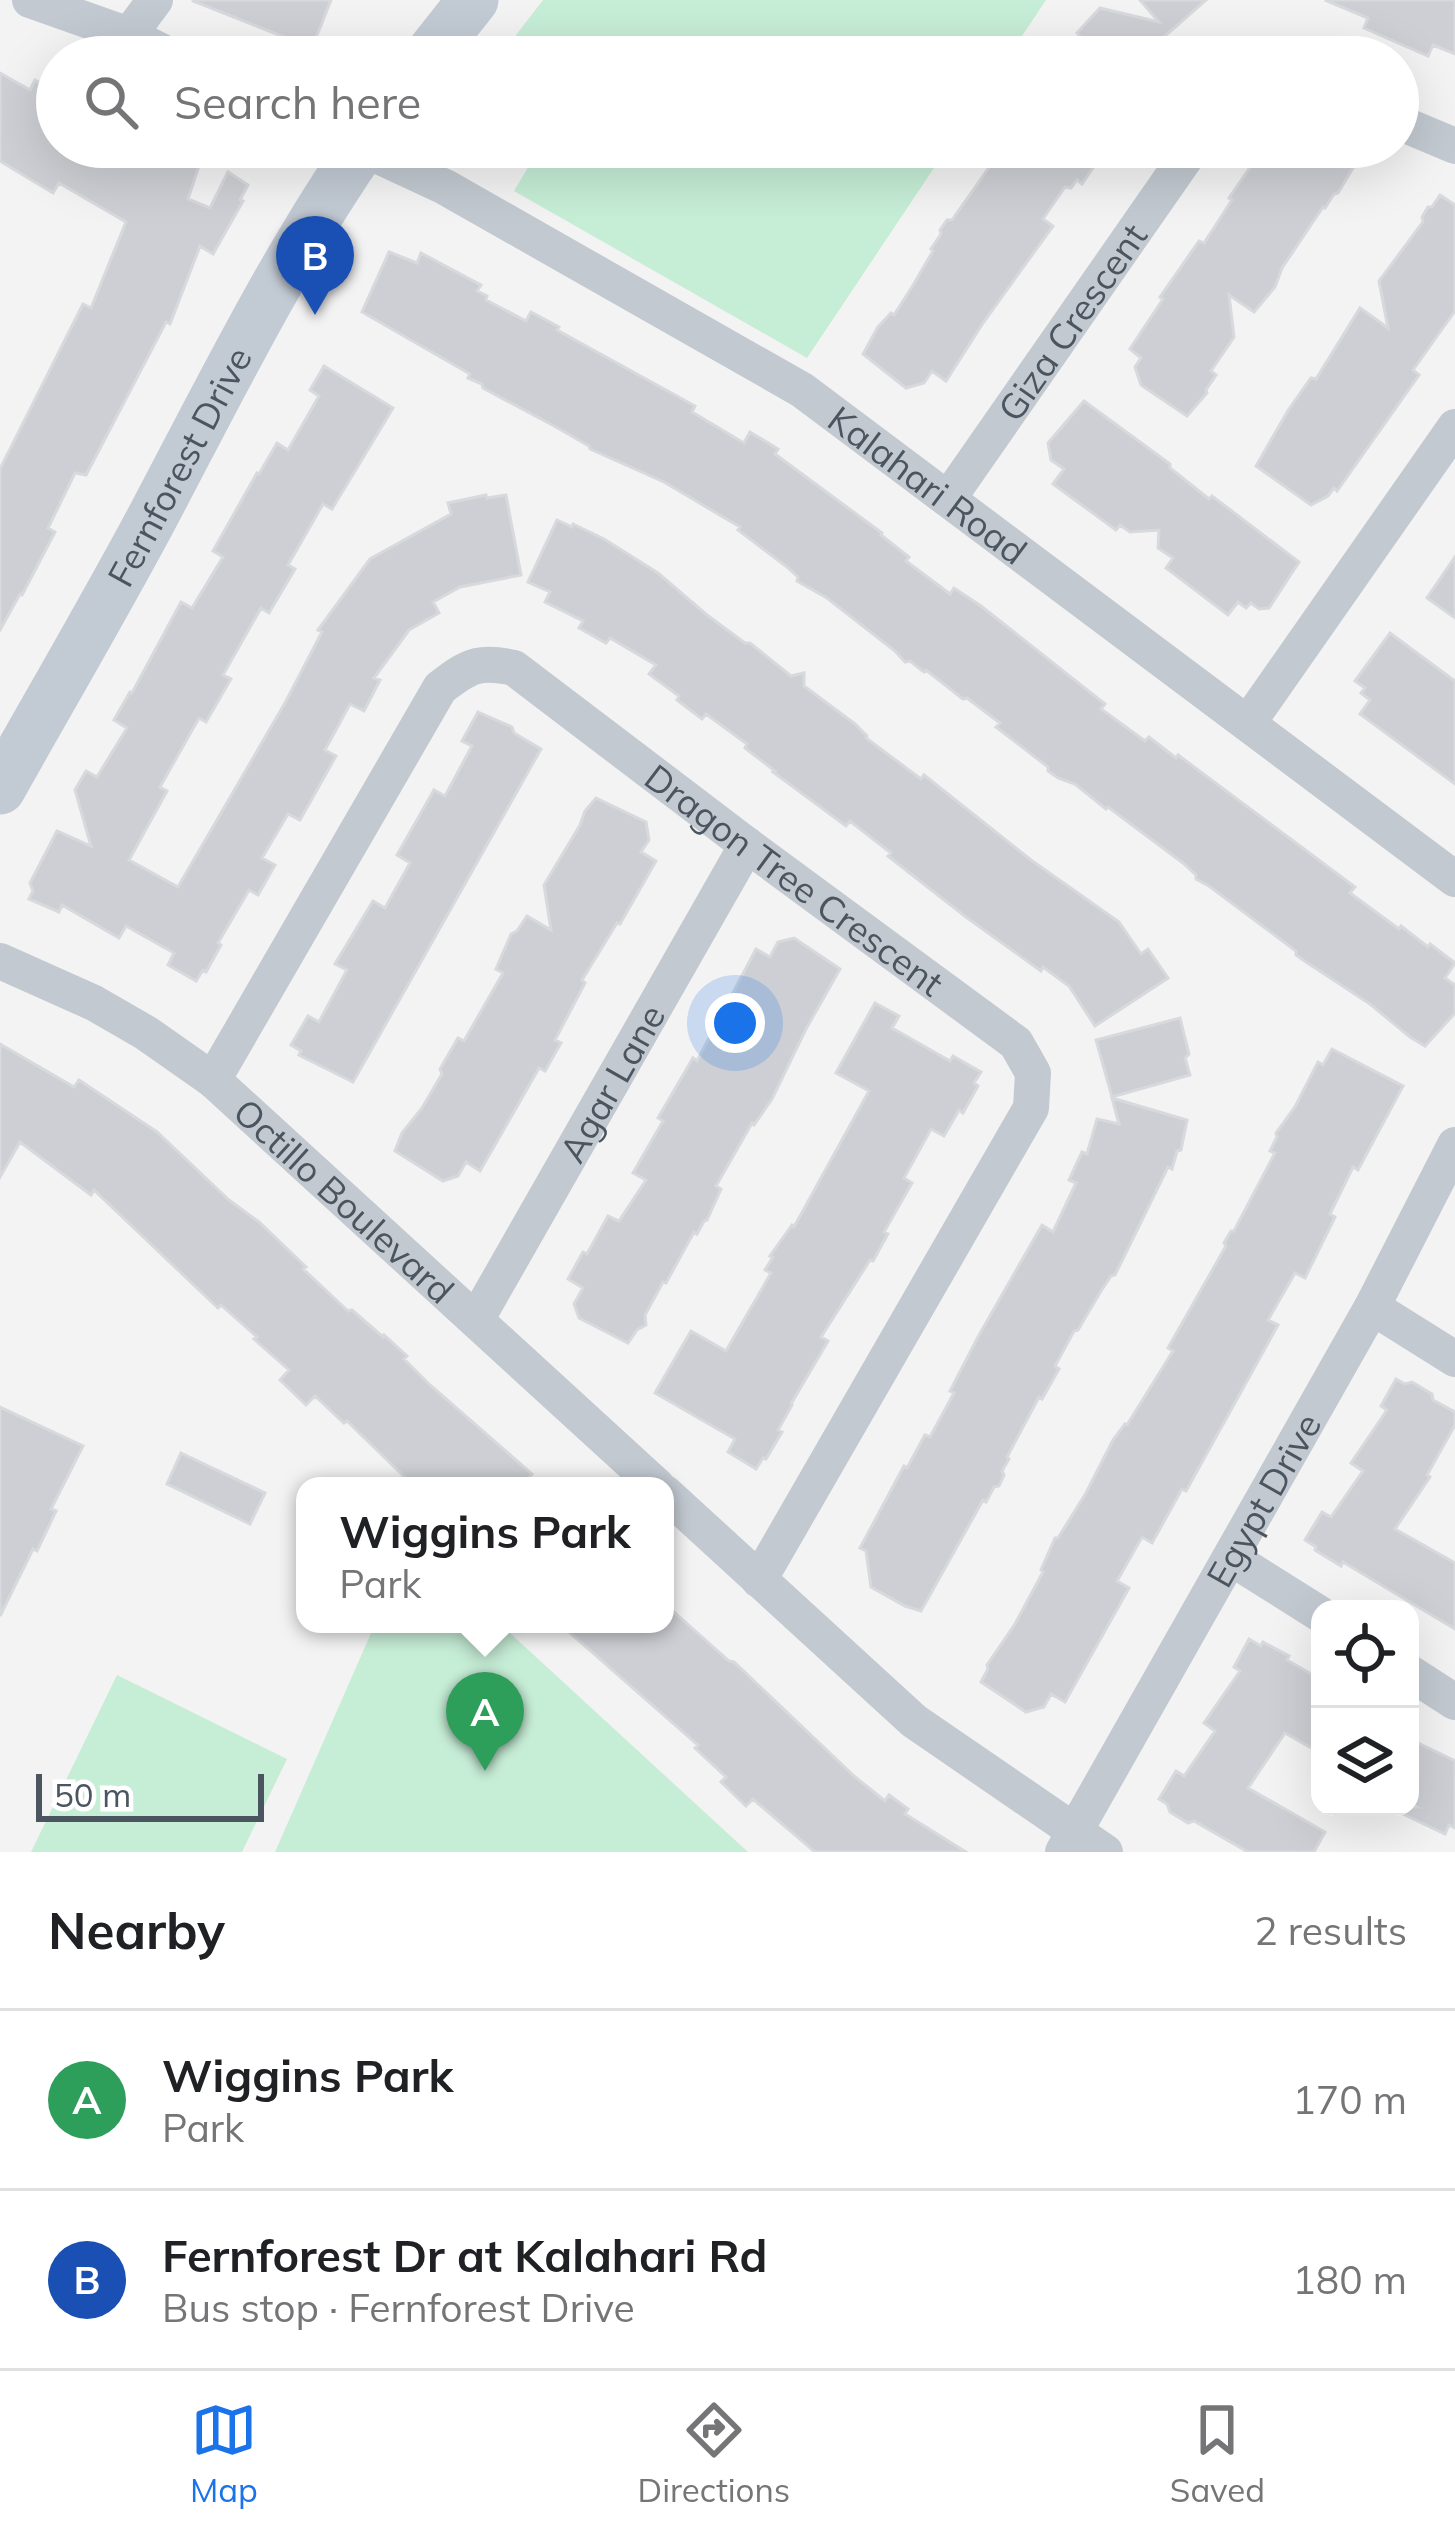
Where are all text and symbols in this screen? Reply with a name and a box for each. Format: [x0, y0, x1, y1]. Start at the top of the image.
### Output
search box [36, 36, 1419, 168]
icon: search [78, 69, 144, 135]
text: Search here [174, 74, 421, 130]
street label: Giza Crescent [987, 214, 1156, 429]
pin: B [276, 216, 354, 315]
street label: Fernforest Drive [97, 339, 261, 594]
street label: Kalahari Road [820, 395, 1036, 573]
street label: Dragon Tree Crescent [637, 754, 953, 1005]
your location [705, 993, 765, 1053]
street label: Agar Lane [549, 996, 674, 1170]
street label: Octillo Boulevard [225, 1088, 464, 1312]
street label: Egypt Drive [1196, 1405, 1330, 1594]
popup [296, 1477, 674, 1633]
text: Wiggins Park [339, 1503, 631, 1559]
text: Park [339, 1559, 421, 1608]
map controls [1311, 1600, 1419, 1816]
button: locate [1311, 1600, 1419, 1708]
pin: A [446, 1672, 524, 1771]
button: layers [1311, 1708, 1419, 1816]
scale bar [36, 1768, 264, 1821]
text: 50 m [54, 1774, 131, 1815]
text: Nearby [48, 1898, 225, 1962]
text: 2 results [1254, 1906, 1407, 1955]
text: Wiggins Park [162, 2047, 453, 2103]
text: A [72, 2075, 102, 2124]
text: 170 m [1292, 2075, 1407, 2124]
text: Park [162, 2103, 244, 2152]
text: Fernforest Dr at Kalahari Rd [162, 2227, 768, 2283]
text: B [74, 2255, 100, 2304]
text: 180 m [1292, 2255, 1407, 2304]
text: Bus stop · Fernforest Drive [162, 2283, 635, 2332]
tab: Map [190, 2397, 258, 2510]
tab: Directions [638, 2397, 790, 2510]
tab: Saved [1170, 2397, 1265, 2510]

